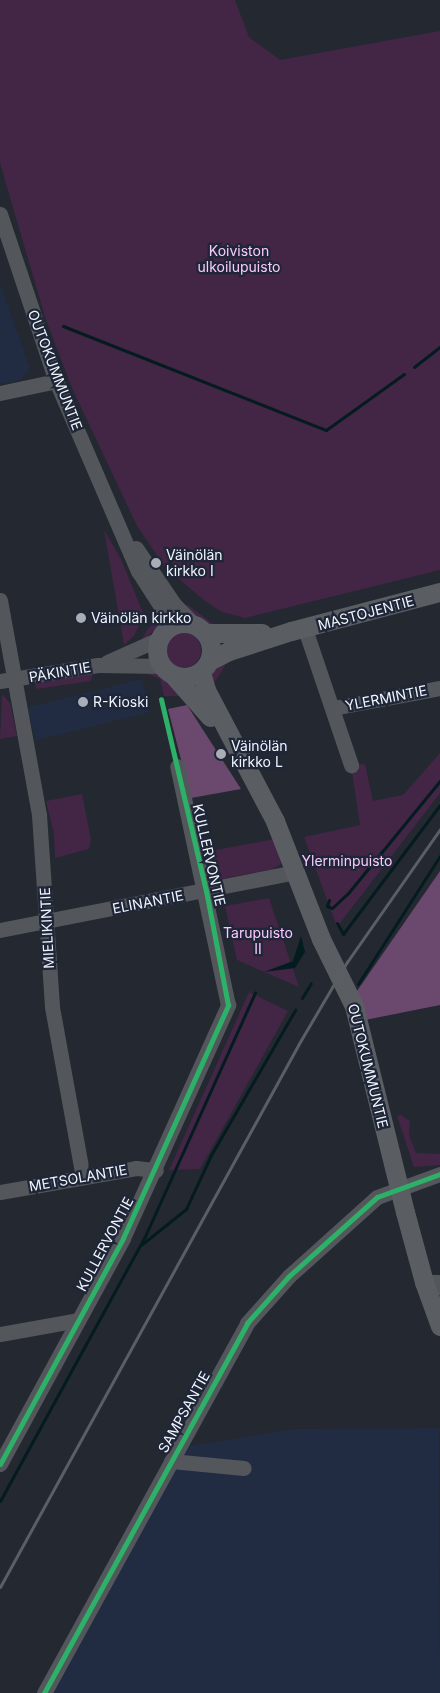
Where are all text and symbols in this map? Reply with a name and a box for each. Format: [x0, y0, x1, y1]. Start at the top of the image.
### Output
park label: Koiviston ulkoilupuisto [198, 243, 280, 276]
street label: OUTOKUMMUNTIE [24, 307, 86, 433]
place label: Väinölän kirkko I [166, 547, 223, 580]
marker: Väinölän kirkko I [150, 557, 162, 569]
street label: MASTOJENTIE [316, 592, 416, 634]
place label: Väinölän kirkko [91, 610, 191, 626]
marker: Väinölän kirkko [75, 612, 87, 624]
street label: PÄKINTIE [28, 658, 92, 686]
street label: YLERMINTIE [344, 682, 428, 714]
place label: R-Kioski [93, 694, 148, 710]
marker: R-Kioski [77, 696, 89, 708]
place label: Väinölän kirkko L [231, 738, 288, 770]
marker: Väinölän kirkko L [215, 748, 227, 760]
street label: KULLERVONTIE [189, 802, 229, 908]
park label: Ylerminpuisto [302, 853, 392, 869]
street label: MIELIKINTIE [36, 887, 58, 969]
street label: ELINANTIE [111, 887, 185, 917]
park label: Tarupuisto II [223, 925, 293, 958]
street label: OUTOKUMMUNTIE [344, 1002, 392, 1130]
street label: METSOLANTIE [28, 1161, 128, 1195]
street label: KULLERVONTIE [73, 1194, 137, 1294]
street label: SAMPSANTIE [155, 1368, 213, 1456]

